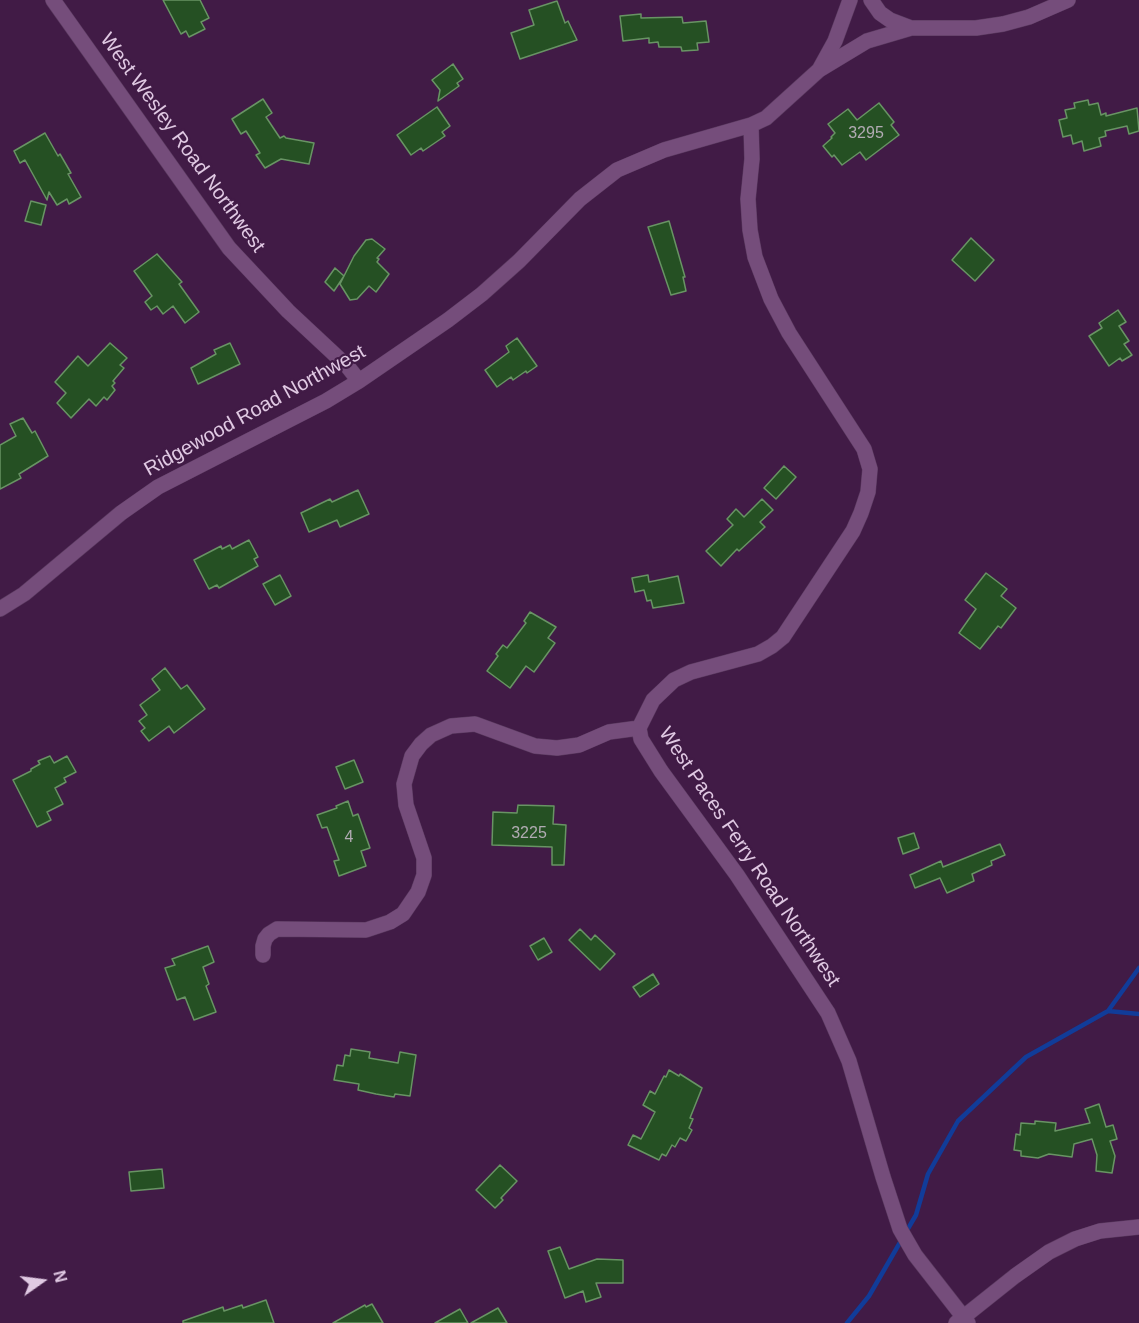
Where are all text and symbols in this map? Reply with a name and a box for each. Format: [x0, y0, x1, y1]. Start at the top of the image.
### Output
street label: West Wesley Road Northwest [94, 29, 270, 257]
house number: 3295 [848, 124, 884, 144]
street label: Ridgewood Road Northwest [140, 340, 370, 482]
street label: West Paces Ferry Road Northwest [653, 723, 845, 991]
house number: 3225 [511, 824, 547, 844]
house number: 4 [345, 828, 353, 848]
north arrow [12, 1251, 72, 1311]
text: N [50, 1269, 70, 1284]

